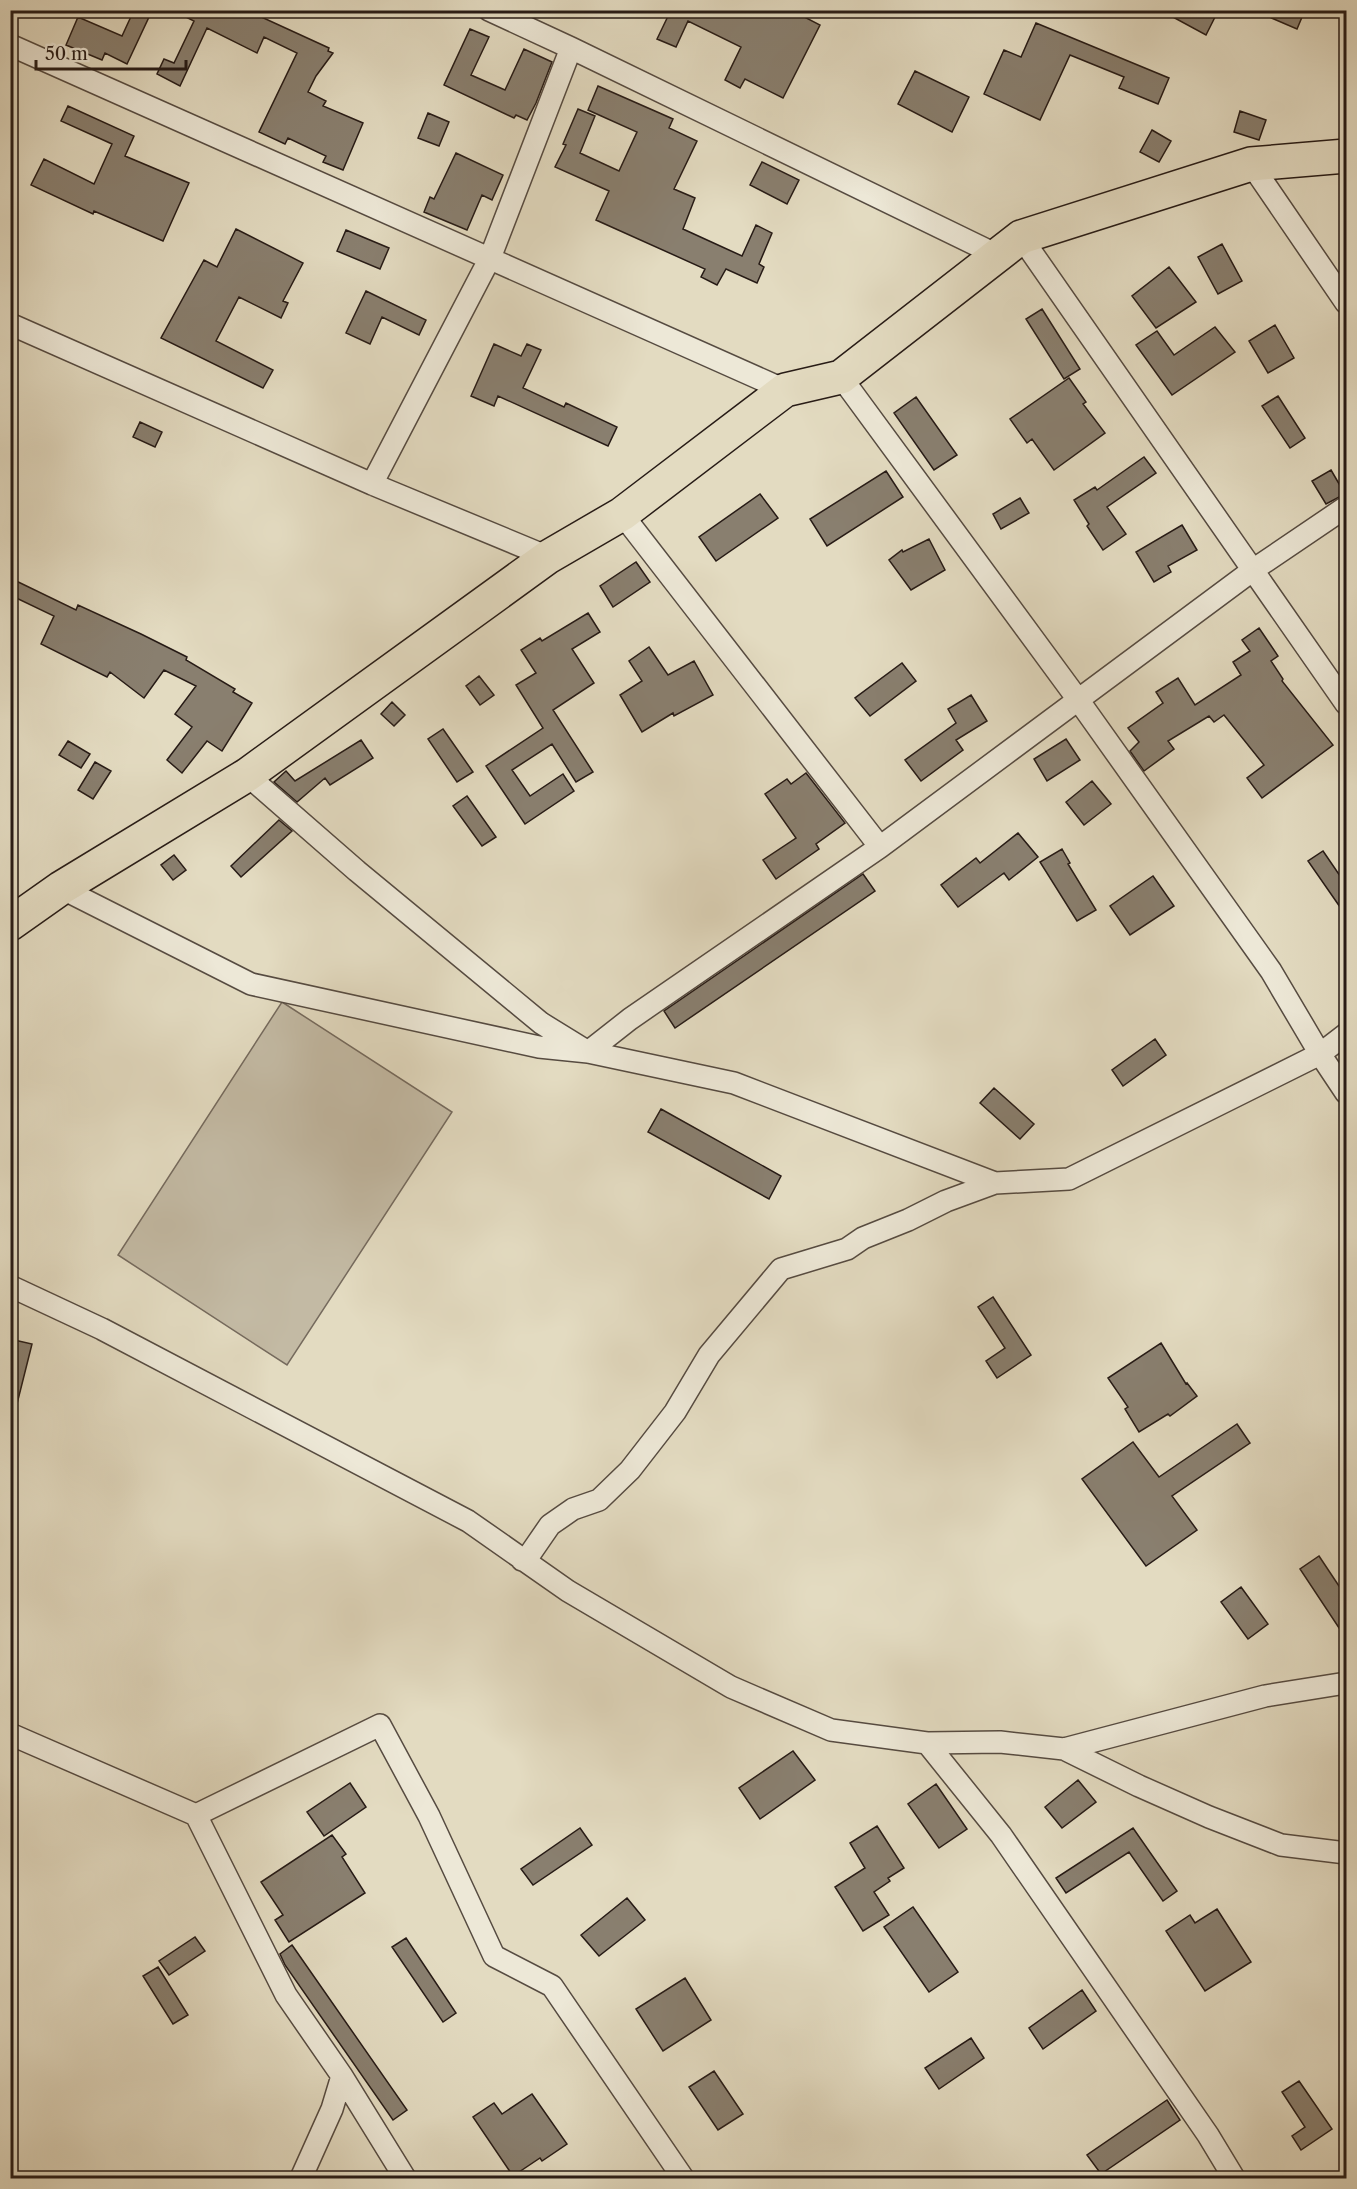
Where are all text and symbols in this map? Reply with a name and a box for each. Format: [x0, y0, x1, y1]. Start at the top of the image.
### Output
scale bar [36, 33, 186, 71]
text: 50 m [45, 43, 88, 65]

